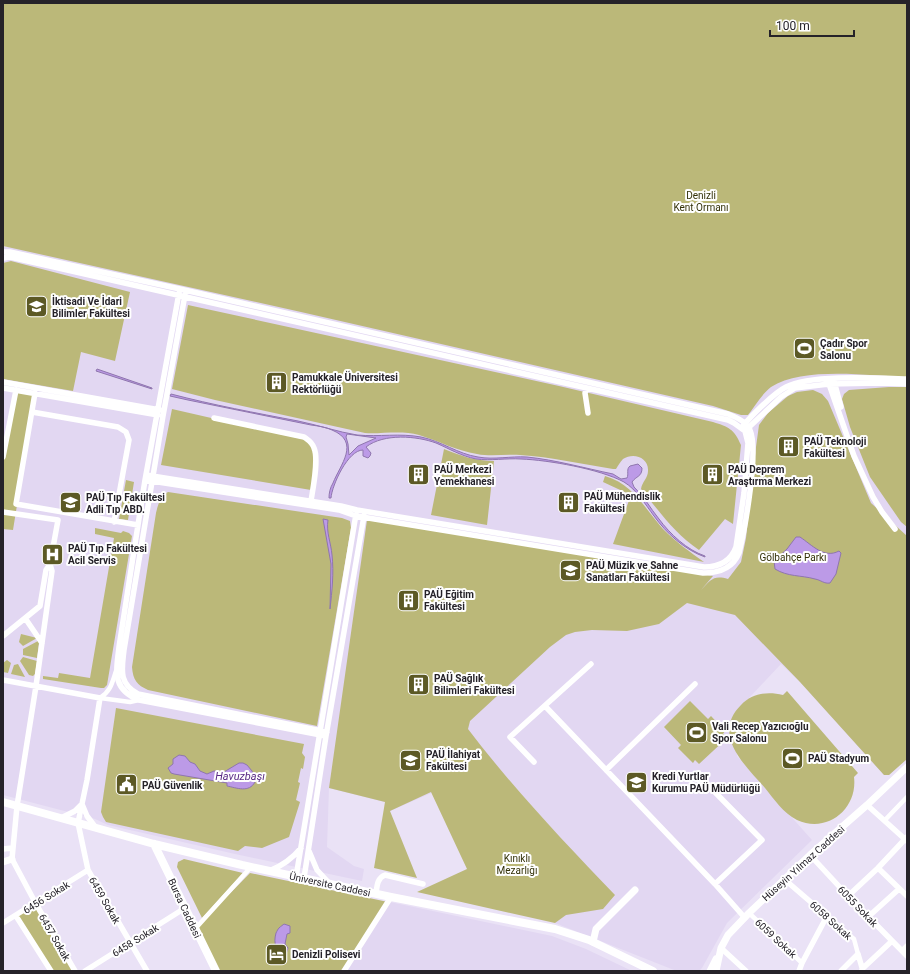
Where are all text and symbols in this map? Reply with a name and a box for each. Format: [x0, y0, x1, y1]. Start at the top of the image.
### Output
scale bar [770, 12, 854, 38]
text: 100 m [776, 19, 810, 33]
park label: Denizli Kent Ormanı [673, 190, 729, 213]
school or university icon: İktisadi Ve İdari Bilimler Fakültesi [23, 294, 49, 320]
place label: İktisadi Ve İdari Bilimler Fakültesi [52, 294, 130, 319]
sports icon: Çadır Spor Salonu [791, 336, 817, 362]
place label: Çadır Spor Salonu [820, 338, 868, 361]
building icon: Pamukkale Üniversitesi Rektörlüğü [264, 370, 290, 396]
place label: Pamukkale Üniversitesi Rektörlüğü [292, 370, 398, 395]
building icon: PAÜ Teknoloji Fakültesi [775, 434, 801, 460]
place label: PAÜ Teknoloji Fakültesi [804, 434, 867, 459]
building icon: PAÜ Merkezi Yemekhanesi [405, 462, 431, 488]
place label: PAÜ Merkezi Yemekhanesi [434, 462, 495, 487]
building icon: PAÜ Deprem Araştırma Merkezi [699, 462, 725, 488]
place label: PAÜ Deprem Araştırma Merkezi [728, 462, 812, 487]
building icon: PAÜ Mühendislik Fakültesi [555, 489, 581, 515]
place label: PAÜ Mühendislik Fakültesi [584, 489, 661, 514]
school or university icon: PAÜ Tıp Fakültesi Adli Tıp ABD. [58, 490, 84, 516]
place label: PAÜ Tıp Fakültesi Adli Tıp ABD. [86, 490, 165, 515]
hospital icon: PAÜ Tıp Fakültesi Acil Servis [40, 541, 66, 567]
place label: PAÜ Tıp Fakültesi Acil Servis [68, 541, 147, 566]
park label: Gölbahçe Parkı [759, 552, 827, 563]
school or university icon: PAÜ Müzik ve Sahne Sanatları Fakültesi [558, 558, 584, 584]
place label: PAÜ Müzik ve Sahne Sanatları Fakültesi [586, 558, 679, 583]
building icon: PAÜ Eğitim Fakültesi [396, 587, 422, 613]
place label: PAÜ Eğitim Fakültesi [424, 587, 474, 612]
building icon: PAÜ Sağlık Bilimleri Fakültesi [406, 671, 432, 697]
place label: PAÜ Sağlık Bilimleri Fakültesi [434, 671, 515, 696]
sports icon: Vali Recep Yazıcıoğlu Spor Salonu [684, 719, 710, 745]
place label: Vali Recep Yazıcıoğlu Spor Salonu [712, 721, 809, 744]
sports icon: PAÜ Stadyum [779, 745, 805, 771]
school or university icon: PAÜ İlahiyat Fakültesi [397, 747, 423, 773]
place label: PAÜ İlahiyat Fakültesi [426, 747, 481, 772]
place label: PAÜ Stadyum [808, 751, 870, 764]
school or university icon: Kredi Yurtlar Kurumu PAÜ Müdürlüğü [623, 769, 649, 795]
water label: Havuzbaşı [215, 770, 265, 783]
place label: Kredi Yurtlar Kurumu PAÜ Müdürlüğü [652, 771, 760, 794]
public building icon: PAÜ Güvenlik [114, 772, 140, 798]
place label: PAÜ Güvenlik [142, 778, 203, 791]
street label: Hüseyin Yılmaz Caddesi [760, 824, 847, 903]
park label: Kınıklı Mezarlığı [497, 853, 537, 876]
street label: Üniversite Caddesi [288, 870, 372, 898]
street label: 6459 Sokak [87, 875, 123, 926]
street label: Bursa Caddesi [166, 877, 203, 940]
street label: 6456 Sokak [21, 878, 72, 916]
street label: 6055 Sokak [836, 884, 880, 930]
street label: 6058 Sokak [808, 899, 854, 943]
street label: 6457 Sokak [37, 912, 73, 963]
street label: 6059 Sokak [753, 917, 799, 961]
street label: 6458 Sokak [110, 921, 161, 959]
hotel icon: Denizli Polisevi [263, 941, 289, 967]
place label: Denizli Polisevi [292, 949, 361, 960]

